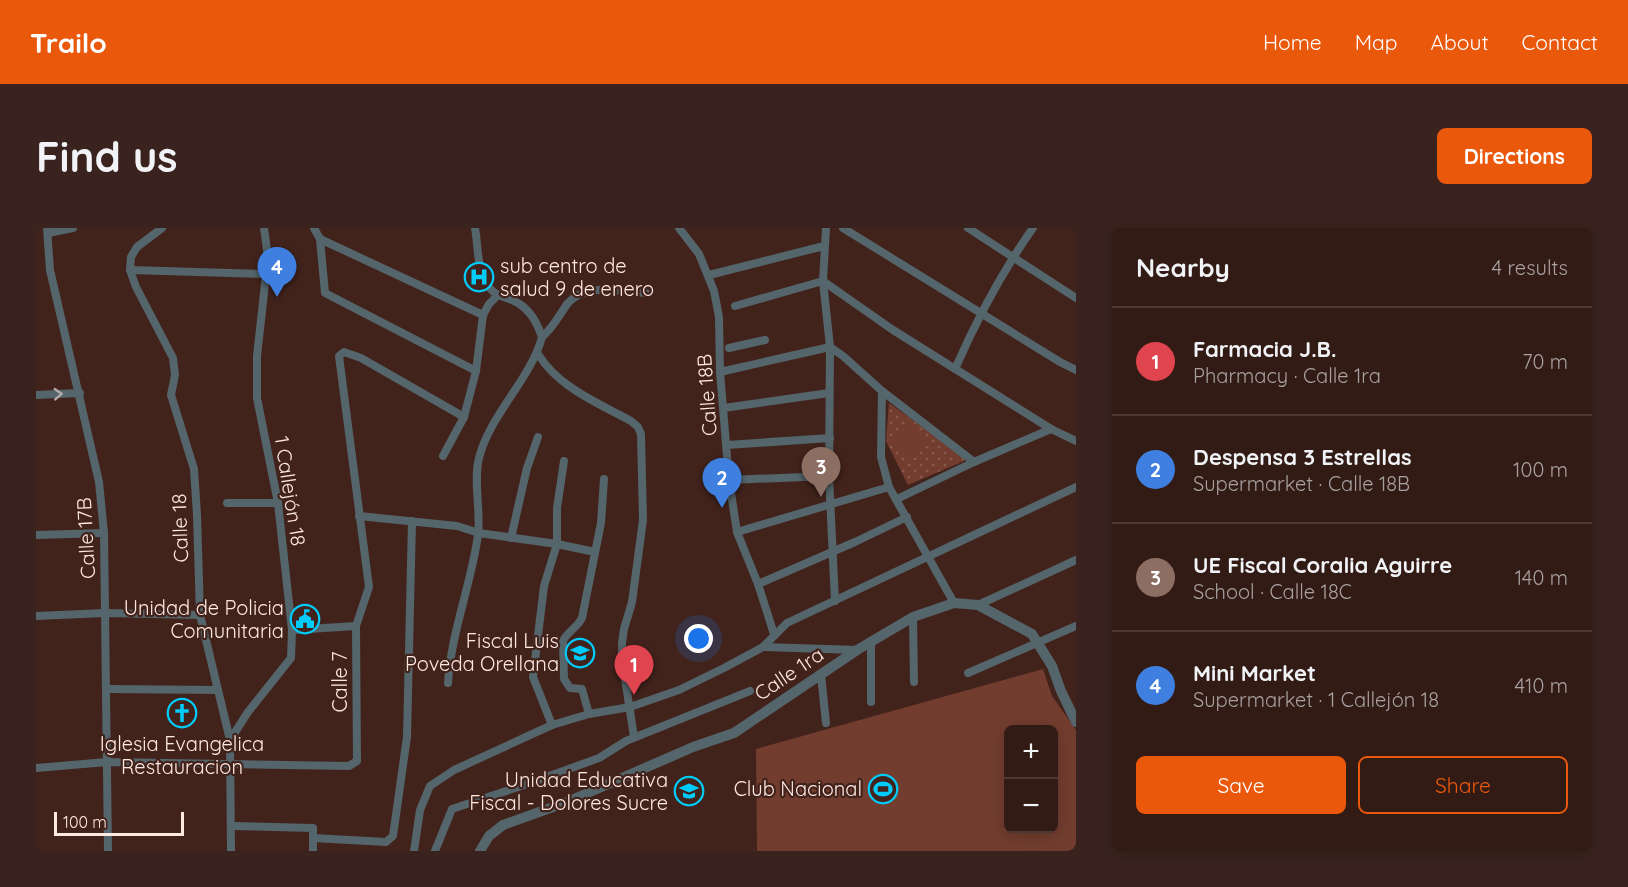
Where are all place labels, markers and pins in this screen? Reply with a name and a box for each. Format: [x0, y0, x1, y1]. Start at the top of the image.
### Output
pin: 4 [258, 248, 296, 297]
place label: sub centro de salud 9 de enero [500, 253, 654, 301]
hospital icon: sub centro de salud 9 de enero [463, 261, 495, 293]
pin: 3 [802, 448, 840, 497]
pin: 2 [702, 458, 742, 508]
place label: Unidad de Policia Comunitaria [124, 595, 284, 643]
public building icon: Unidad de Policia Comunitaria [289, 603, 321, 635]
place label: Fiscal Luis Poveda Orellana [405, 628, 559, 676]
school or university icon: Fiscal Luis Poveda Orellana [564, 637, 596, 669]
pin: 1 [614, 646, 654, 695]
church icon: Iglesia Evangelica Restauracion [166, 697, 198, 729]
place label: Iglesia Evangelica Restauracion [100, 731, 264, 779]
place label: Unidad Educativa Fiscal - Dolores Sucre [469, 767, 668, 815]
sports icon: Club Nacional [867, 773, 899, 805]
school or university icon: Unidad Educativa Fiscal - Dolores Sucre [673, 775, 705, 807]
place label: Club Nacional [734, 776, 862, 801]

